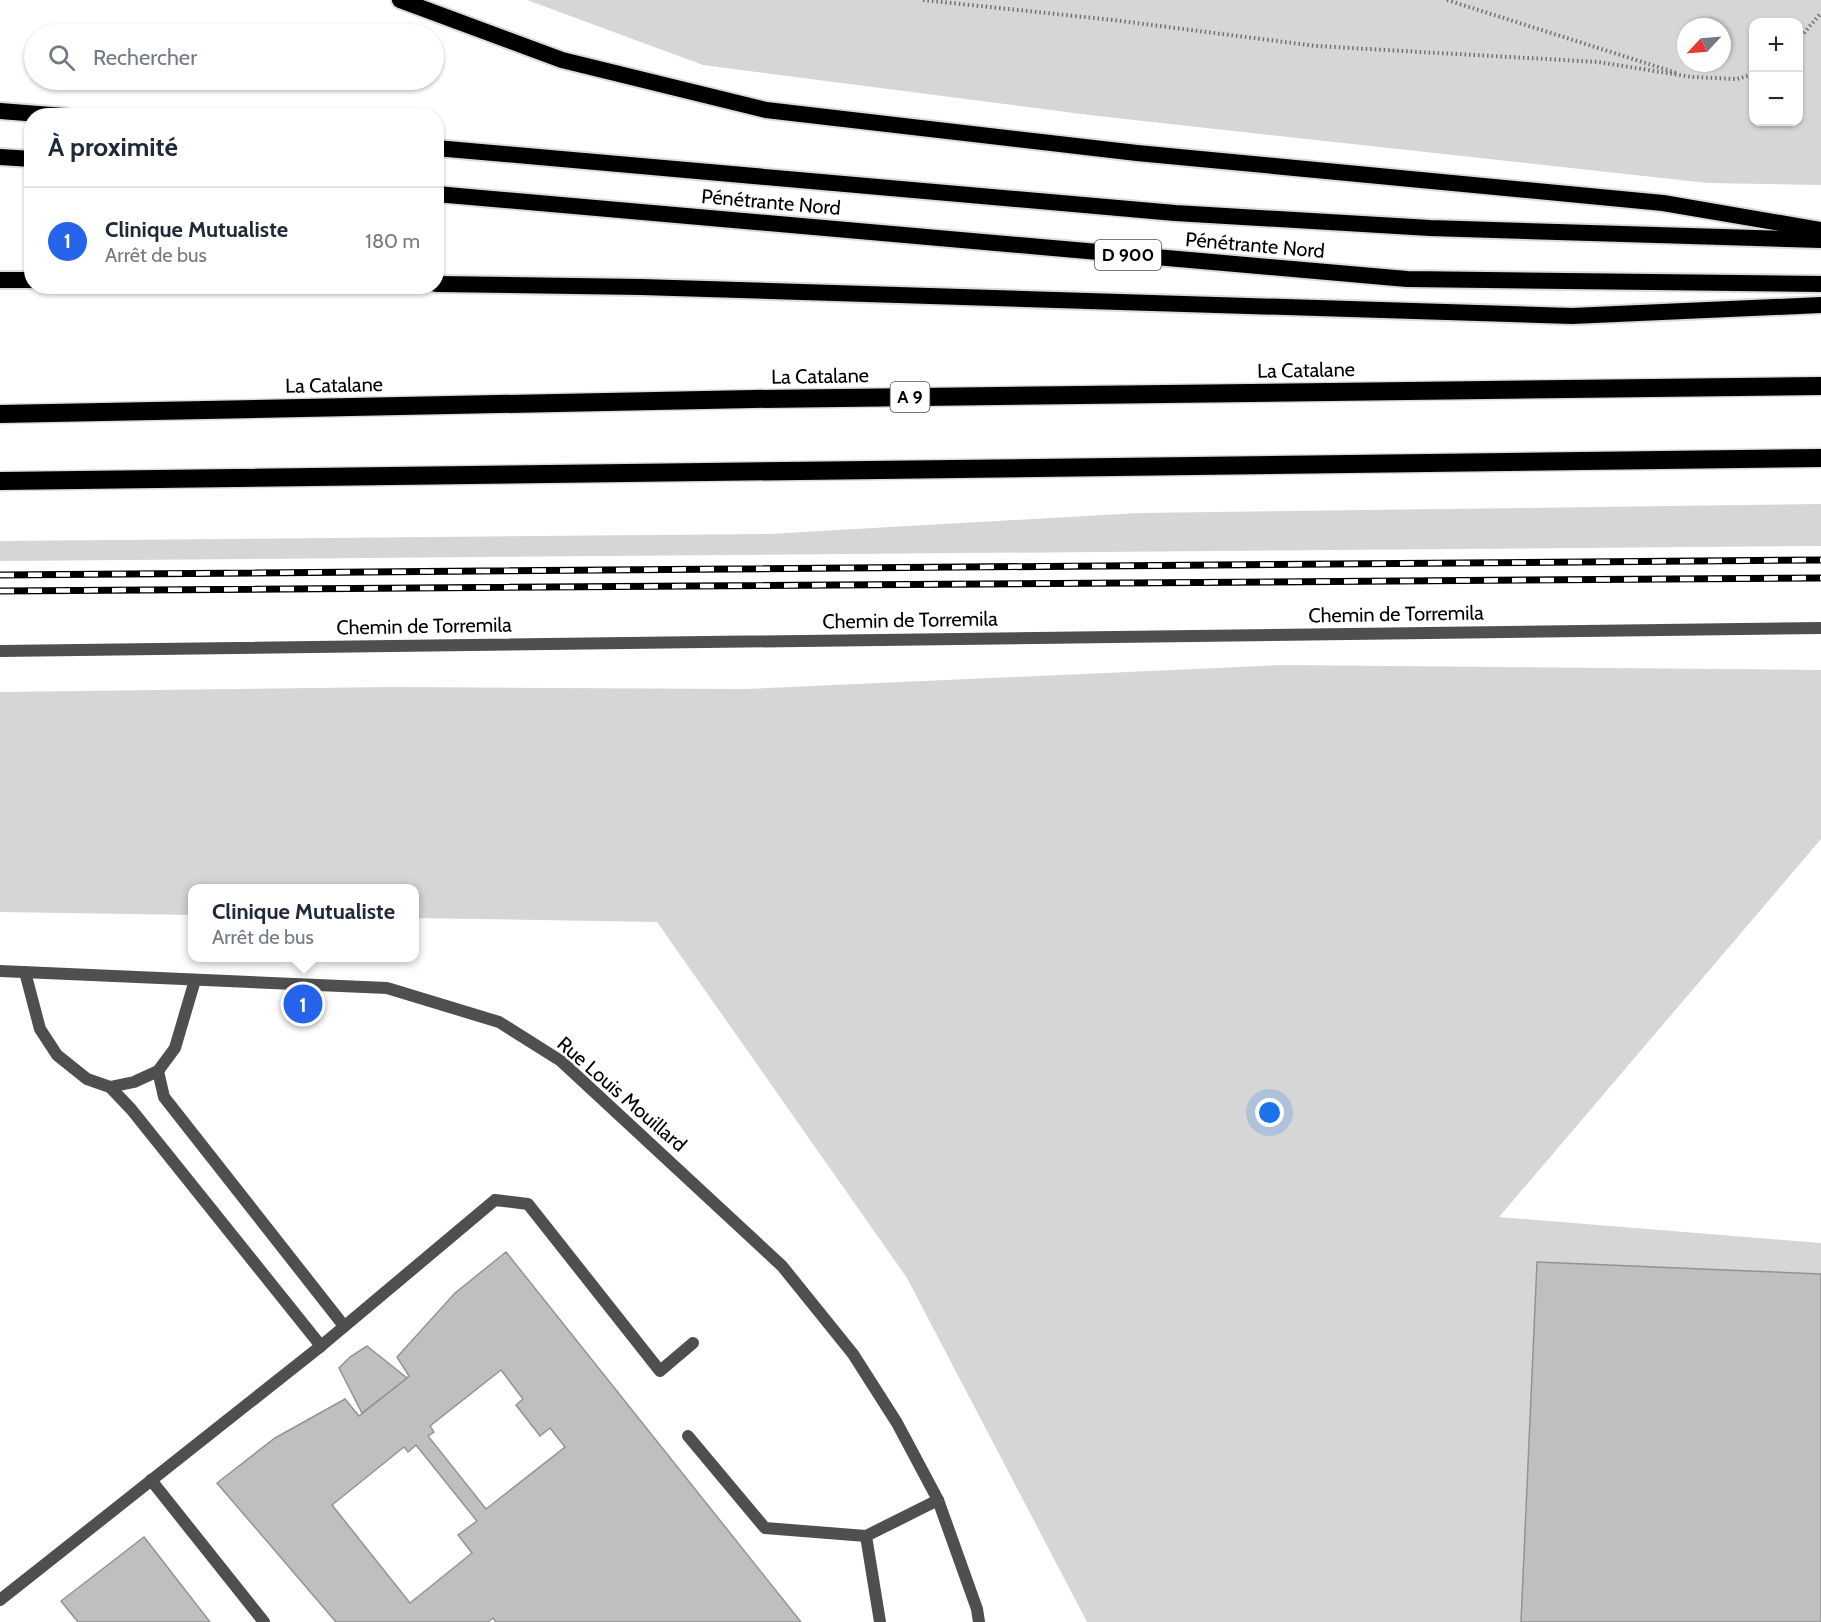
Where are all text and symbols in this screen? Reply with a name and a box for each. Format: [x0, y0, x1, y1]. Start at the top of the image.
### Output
north arrow [1677, 18, 1731, 72]
map controls [1749, 18, 1803, 126]
button: + [1749, 18, 1803, 72]
search box [24, 24, 444, 90]
icon: search [45, 41, 78, 74]
text: Rechercher [93, 44, 197, 71]
button: − [1749, 72, 1803, 126]
text: À proximité [48, 131, 178, 163]
street label: Pénétrante Nord [700, 184, 842, 220]
text: Clinique Mutualiste [105, 216, 288, 243]
street label: Pénétrante Nord [1184, 227, 1326, 263]
text: 1 [64, 229, 71, 253]
text: 180 m [365, 229, 420, 253]
road number: D 900 [1095, 240, 1161, 270]
text: Arrêt de bus [105, 243, 207, 267]
street label: La Catalane [1257, 357, 1355, 383]
street label: La Catalane [771, 363, 869, 389]
street label: La Catalane [285, 372, 383, 398]
road number: A 9 [890, 382, 930, 412]
street label: Chemin de Torremila [1308, 600, 1484, 628]
street label: Chemin de Torremila [822, 606, 998, 634]
street label: Chemin de Torremila [336, 612, 512, 640]
popup [188, 884, 419, 962]
text: Clinique Mutualiste [212, 898, 395, 925]
text: Arrêt de bus [212, 925, 314, 949]
pin: 1 [284, 982, 322, 1026]
street label: Rue Louis Mouillard [553, 1031, 691, 1157]
your location [1255, 1098, 1284, 1127]

